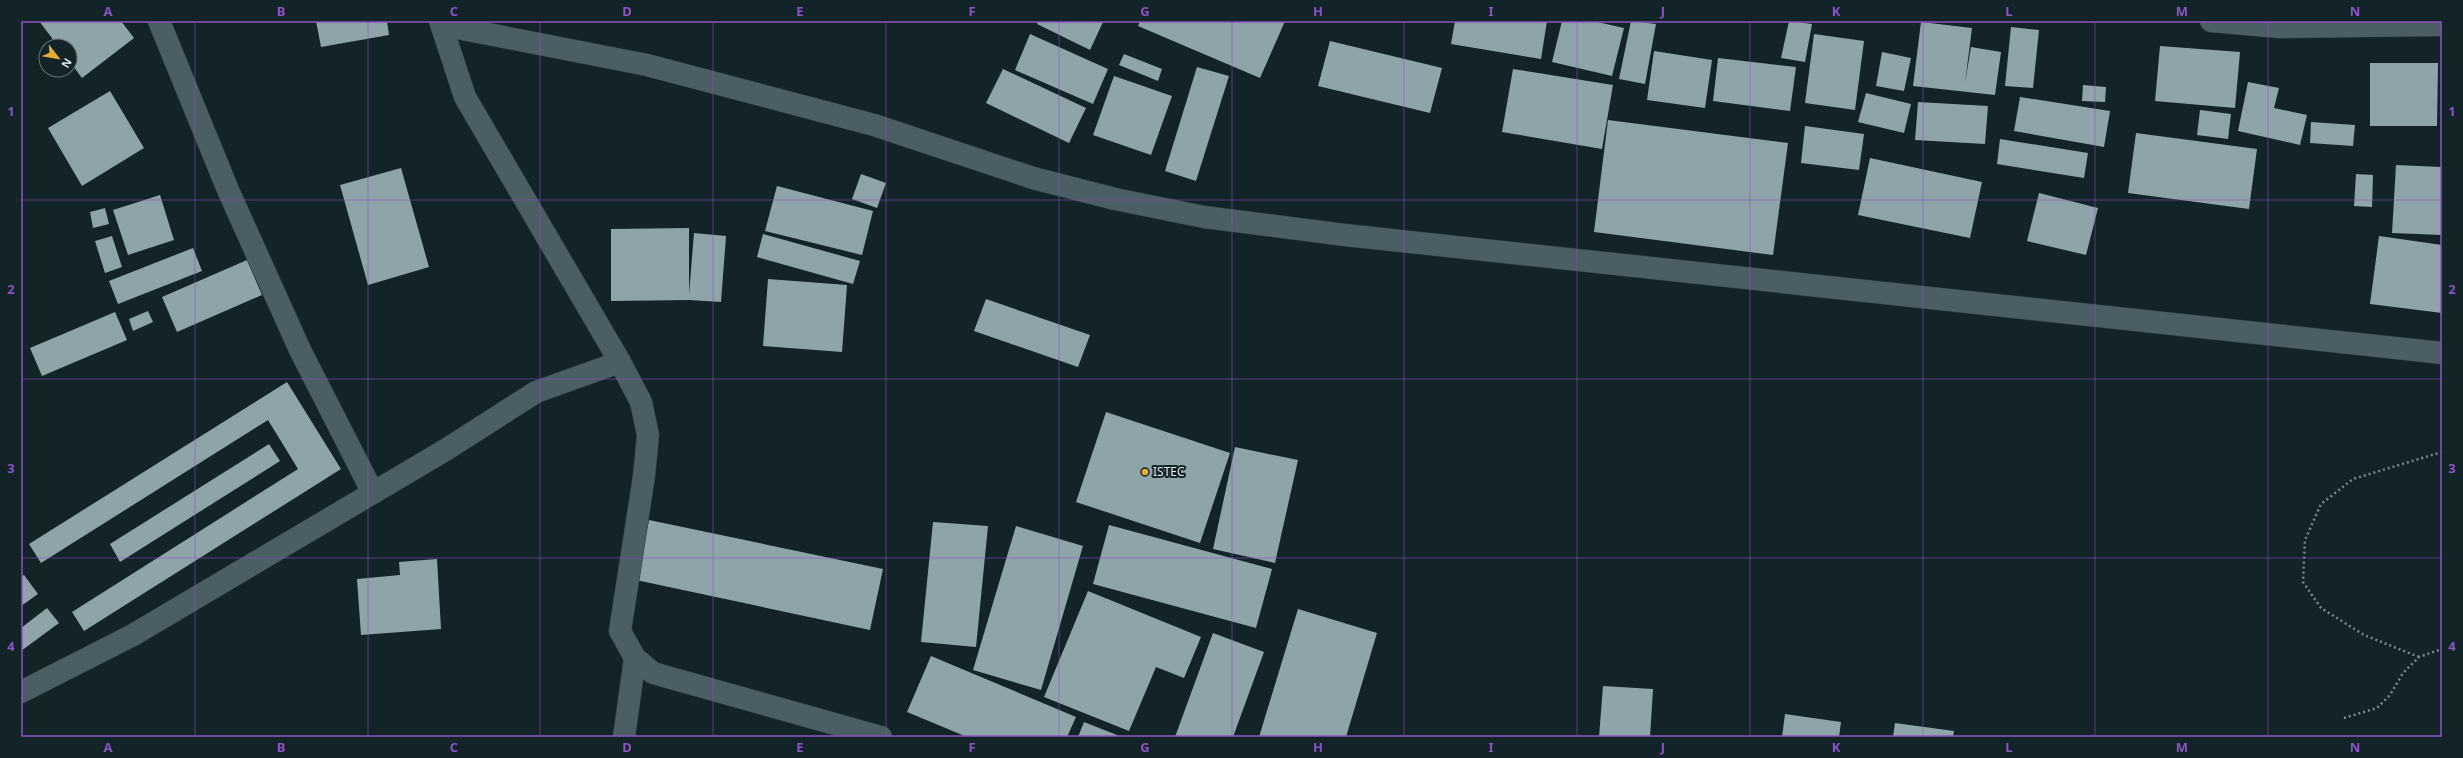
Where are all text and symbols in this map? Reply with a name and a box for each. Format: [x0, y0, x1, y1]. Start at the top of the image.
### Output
text: A [104, 2, 113, 20]
text: B [277, 2, 285, 20]
text: C [450, 2, 458, 20]
text: D [622, 2, 632, 20]
text: E [796, 2, 804, 20]
text: F [968, 2, 976, 20]
text: G [1140, 2, 1150, 20]
text: H [1313, 2, 1323, 20]
text: I [1488, 2, 1494, 20]
text: J [1660, 2, 1665, 20]
text: K [1832, 2, 1841, 20]
text: L [2005, 2, 2013, 20]
text: M [2176, 2, 2188, 20]
text: N [2350, 2, 2360, 20]
north arrow [38, 38, 78, 78]
text: N [58, 56, 76, 71]
text: 1 [7, 102, 15, 120]
text: 1 [2448, 102, 2456, 120]
text: 2 [7, 280, 15, 298]
text: 2 [2448, 280, 2456, 298]
text: 3 [7, 459, 15, 477]
text: 3 [2448, 459, 2456, 477]
place label: ISTEC [1153, 463, 1185, 480]
marker: ISTEC [1140, 467, 1150, 477]
text: 4 [7, 637, 15, 655]
text: 4 [2448, 637, 2456, 655]
text: A [104, 738, 113, 756]
text: B [277, 738, 285, 756]
text: C [450, 738, 458, 756]
text: D [622, 738, 632, 756]
text: E [796, 738, 804, 756]
text: F [968, 738, 976, 756]
text: G [1140, 738, 1150, 756]
text: H [1313, 738, 1323, 756]
text: I [1488, 738, 1494, 756]
text: J [1660, 738, 1665, 756]
text: K [1832, 738, 1841, 756]
text: L [2005, 738, 2013, 756]
text: M [2176, 738, 2188, 756]
text: N [2350, 738, 2360, 756]

